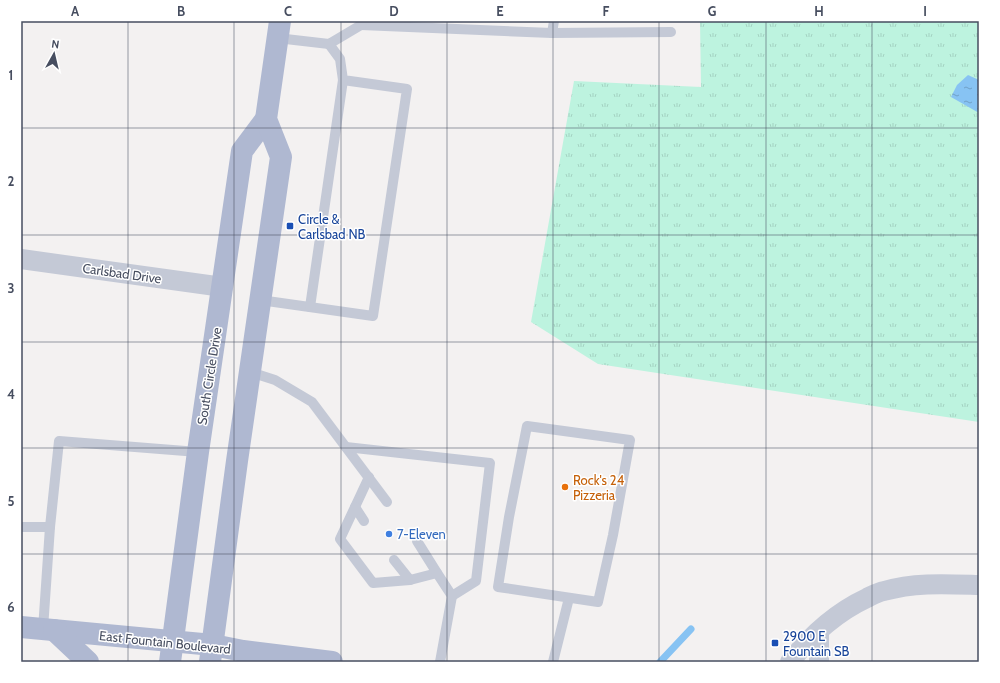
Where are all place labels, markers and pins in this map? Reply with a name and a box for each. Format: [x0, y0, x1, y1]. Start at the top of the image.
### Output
place label: Circle & Carlsbad NB [298, 211, 366, 242]
marker: Circle & Carlsbad NB [285, 221, 295, 231]
place label: Rock's 24 Pizzeria [573, 472, 625, 503]
marker: Rock's 24 Pizzeria [560, 482, 570, 492]
place label: 7-Eleven [397, 526, 446, 542]
marker: 7-Eleven [384, 529, 394, 539]
place label: 2900 E Fountain SB [783, 628, 850, 659]
marker: 2900 E Fountain SB [770, 638, 780, 648]

